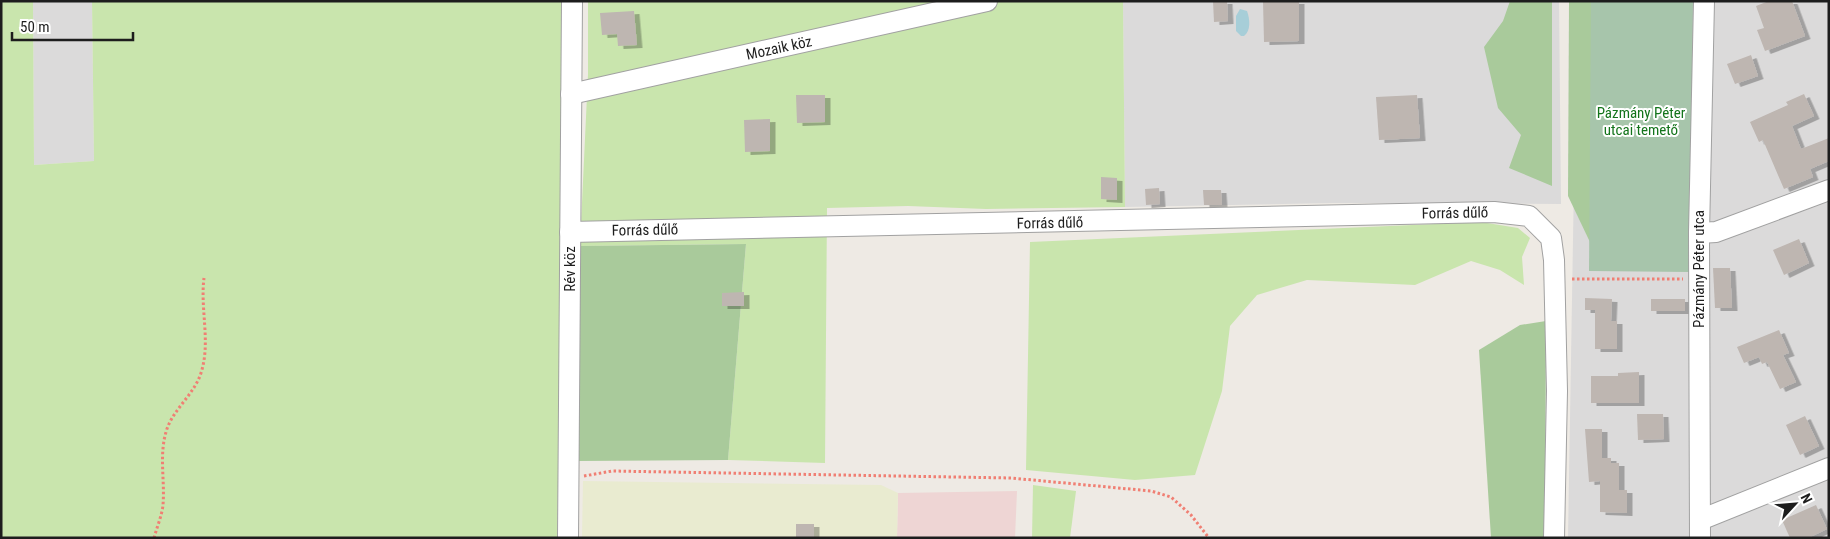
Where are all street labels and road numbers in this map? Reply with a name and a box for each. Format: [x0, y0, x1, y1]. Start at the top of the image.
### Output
street label: Mozaik köz [744, 32, 814, 64]
street label: Forrás dűlő [1422, 203, 1488, 223]
street label: Pázmány Péter utca [1690, 210, 1708, 328]
street label: Forrás dűlő [1017, 213, 1083, 233]
street label: Forrás dűlő [612, 220, 678, 240]
street label: Rév köz [561, 246, 579, 292]

